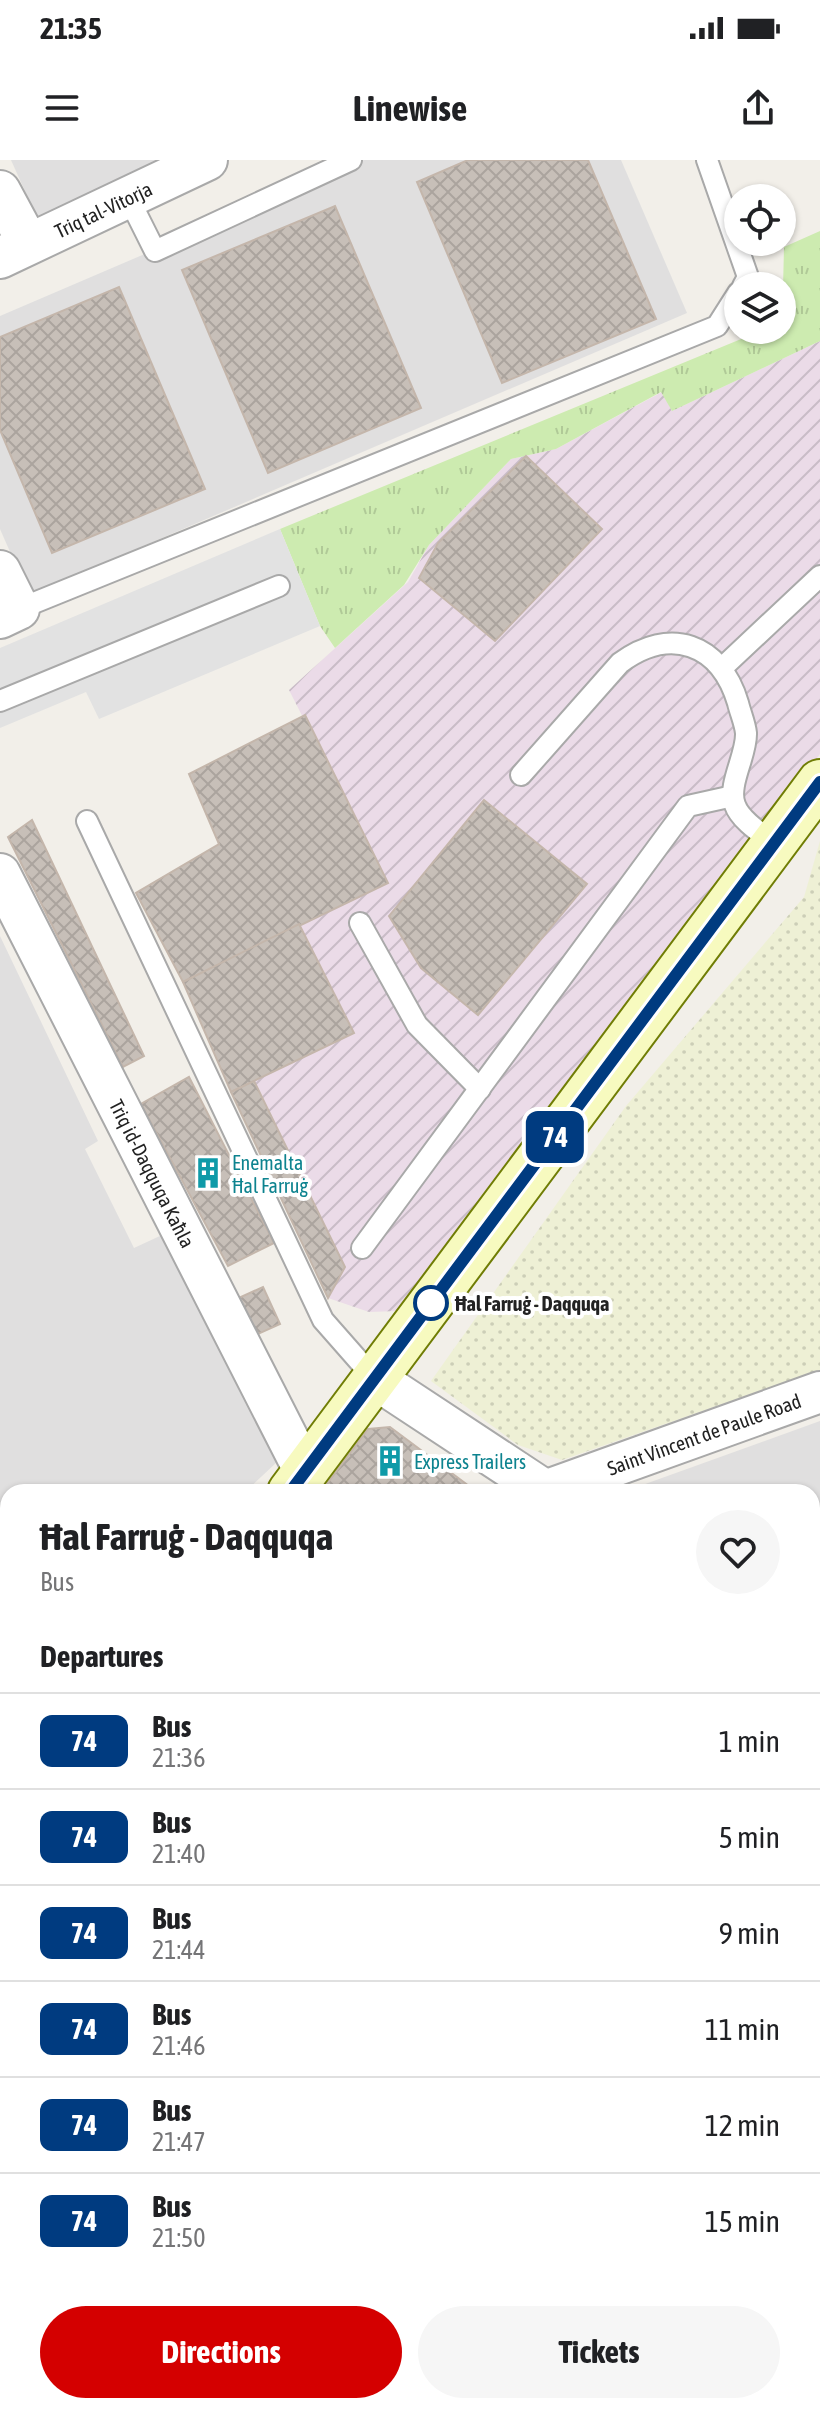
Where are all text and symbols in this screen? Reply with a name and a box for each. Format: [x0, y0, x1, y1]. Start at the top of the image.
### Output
text: 21:35 [40, 11, 102, 45]
icon: menu [40, 86, 84, 130]
icon: share [736, 86, 780, 130]
text: Linewise [353, 87, 467, 129]
street label: Triq tal-Vitorja [51, 176, 155, 242]
map controls [724, 184, 796, 344]
button: locate [724, 184, 796, 256]
button: layers [724, 272, 796, 344]
street label: Triq id-Daqquqa Kaħla [105, 1095, 200, 1251]
line badge: 74 [519, 1111, 591, 1163]
text: 74 [542, 1121, 568, 1153]
place label: Enemalta Ħal Farruġ [232, 1151, 308, 1197]
building icon: Enemalta Ħal Farruġ [191, 1156, 225, 1190]
marker: Ħal Farruġ - Daqquqa [414, 1286, 448, 1320]
place label: Ħal Farruġ - Daqquqa [454, 1292, 609, 1315]
street label: Saint Vincent de Paule Road [604, 1388, 804, 1479]
building icon: Express Trailers [373, 1444, 407, 1478]
place label: Express Trailers [414, 1450, 526, 1473]
button: heart [696, 1510, 780, 1594]
text: Ħal Farruġ - Daqquqa [40, 1515, 333, 1558]
text: Bus [40, 1567, 74, 1597]
text: Departures [40, 1639, 163, 1673]
text: Bus [152, 1709, 191, 1743]
text: 1 min [719, 1724, 780, 1758]
text: 74 [71, 1725, 97, 1757]
text: 21:36 [152, 1743, 206, 1773]
text: Bus [152, 1805, 191, 1839]
text: 5 min [719, 1820, 780, 1854]
text: 74 [71, 1821, 97, 1853]
text: 21:40 [152, 1839, 206, 1869]
text: Bus [152, 1901, 191, 1935]
text: 9 min [719, 1916, 780, 1950]
text: 74 [71, 1917, 97, 1949]
text: 21:44 [152, 1935, 206, 1965]
text: Bus [152, 1997, 191, 2031]
text: 11 min [705, 2012, 780, 2046]
text: 74 [71, 2013, 97, 2045]
text: 21:46 [152, 2031, 206, 2061]
text: Bus [152, 2093, 191, 2127]
text: 12 min [705, 2108, 780, 2142]
text: 74 [71, 2109, 97, 2141]
text: 21:47 [152, 2127, 206, 2157]
text: Bus [152, 2189, 191, 2223]
text: 15 min [705, 2204, 780, 2238]
text: 74 [71, 2205, 97, 2237]
text: 21:50 [152, 2223, 206, 2253]
button: Directions [40, 2306, 402, 2398]
button: Tickets [418, 2306, 780, 2398]

